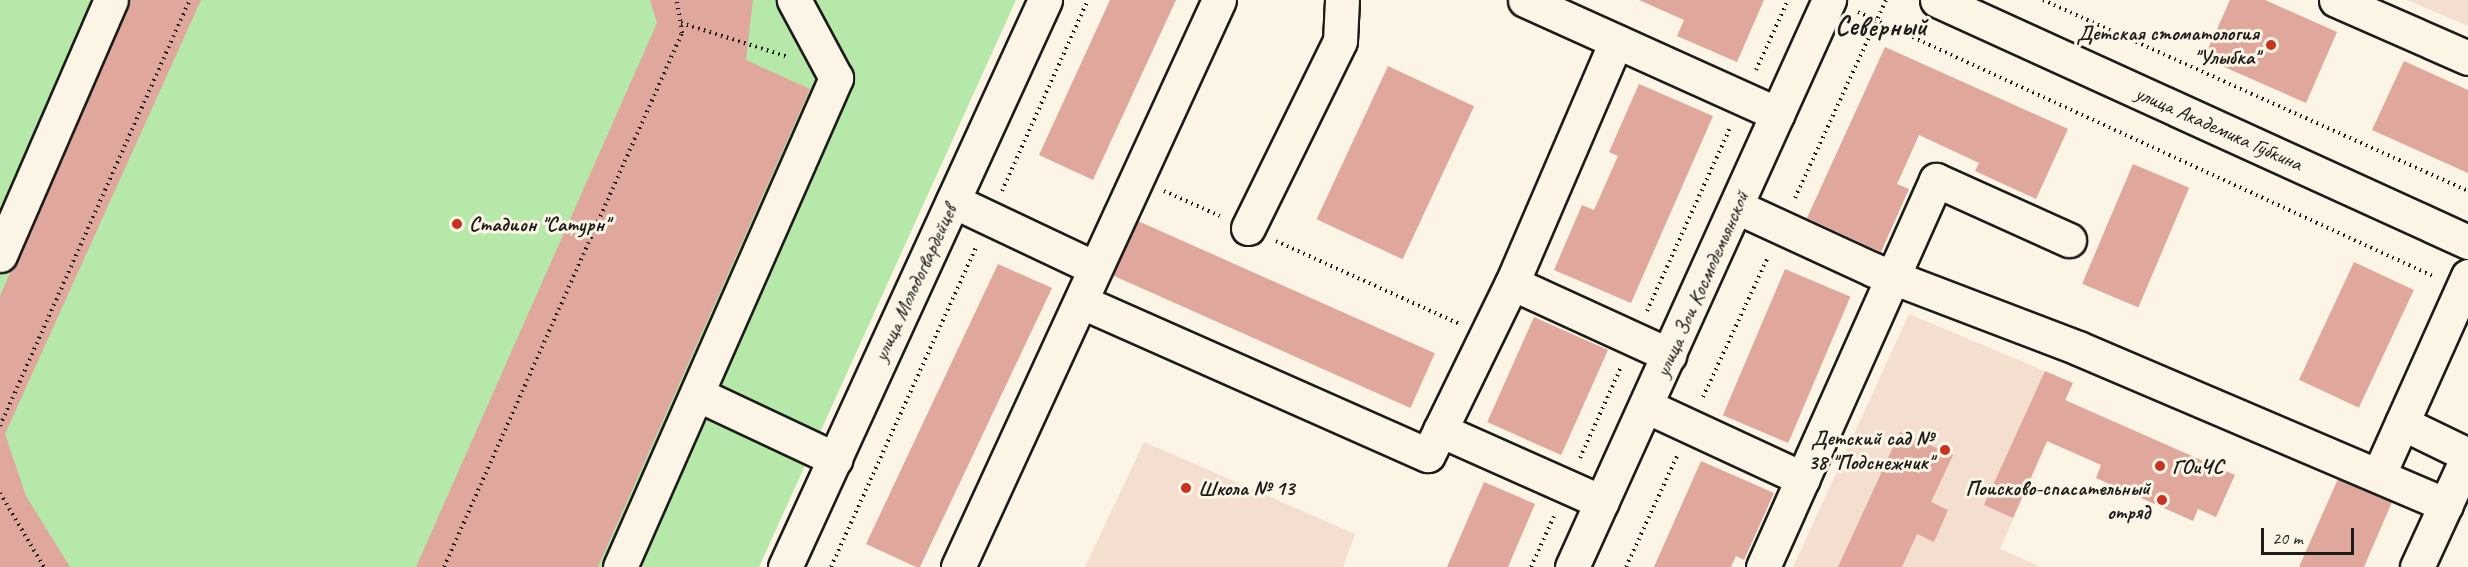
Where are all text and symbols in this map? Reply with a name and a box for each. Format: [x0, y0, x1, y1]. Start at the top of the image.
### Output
district label: Северный [1835, 11, 1927, 43]
place label: Детская стоматология "Улыбка" [2076, 20, 2259, 70]
marker: Детская стоматология "Улыбка" [2264, 38, 2278, 52]
street label: улица Академика Губкина [2132, 80, 2306, 176]
street label: улица Зои Космодемьянской [1650, 187, 1754, 381]
street label: улица Молодогвардейцев [868, 201, 962, 365]
place label: Стадион "Сатурн" [469, 211, 609, 237]
marker: Стадион "Сатурн" [450, 217, 464, 231]
place label: Детский сад № 38 "Подснежник" [1808, 425, 1933, 475]
marker: Детский сад № 38 "Подснежник" [1938, 443, 1952, 457]
place label: ГОиЧС [2172, 453, 2224, 479]
marker: ГОиЧС [2153, 459, 2167, 473]
place label: Школа № 13 [1198, 475, 1294, 501]
place label: Поисково-спасательный отряд [1965, 475, 2150, 525]
marker: Школа № 13 [1179, 481, 1193, 495]
marker: Поисково-спасательный отряд [2155, 493, 2169, 507]
scale bar [2264, 516, 2357, 554]
text: 20 m [2272, 527, 2303, 549]

